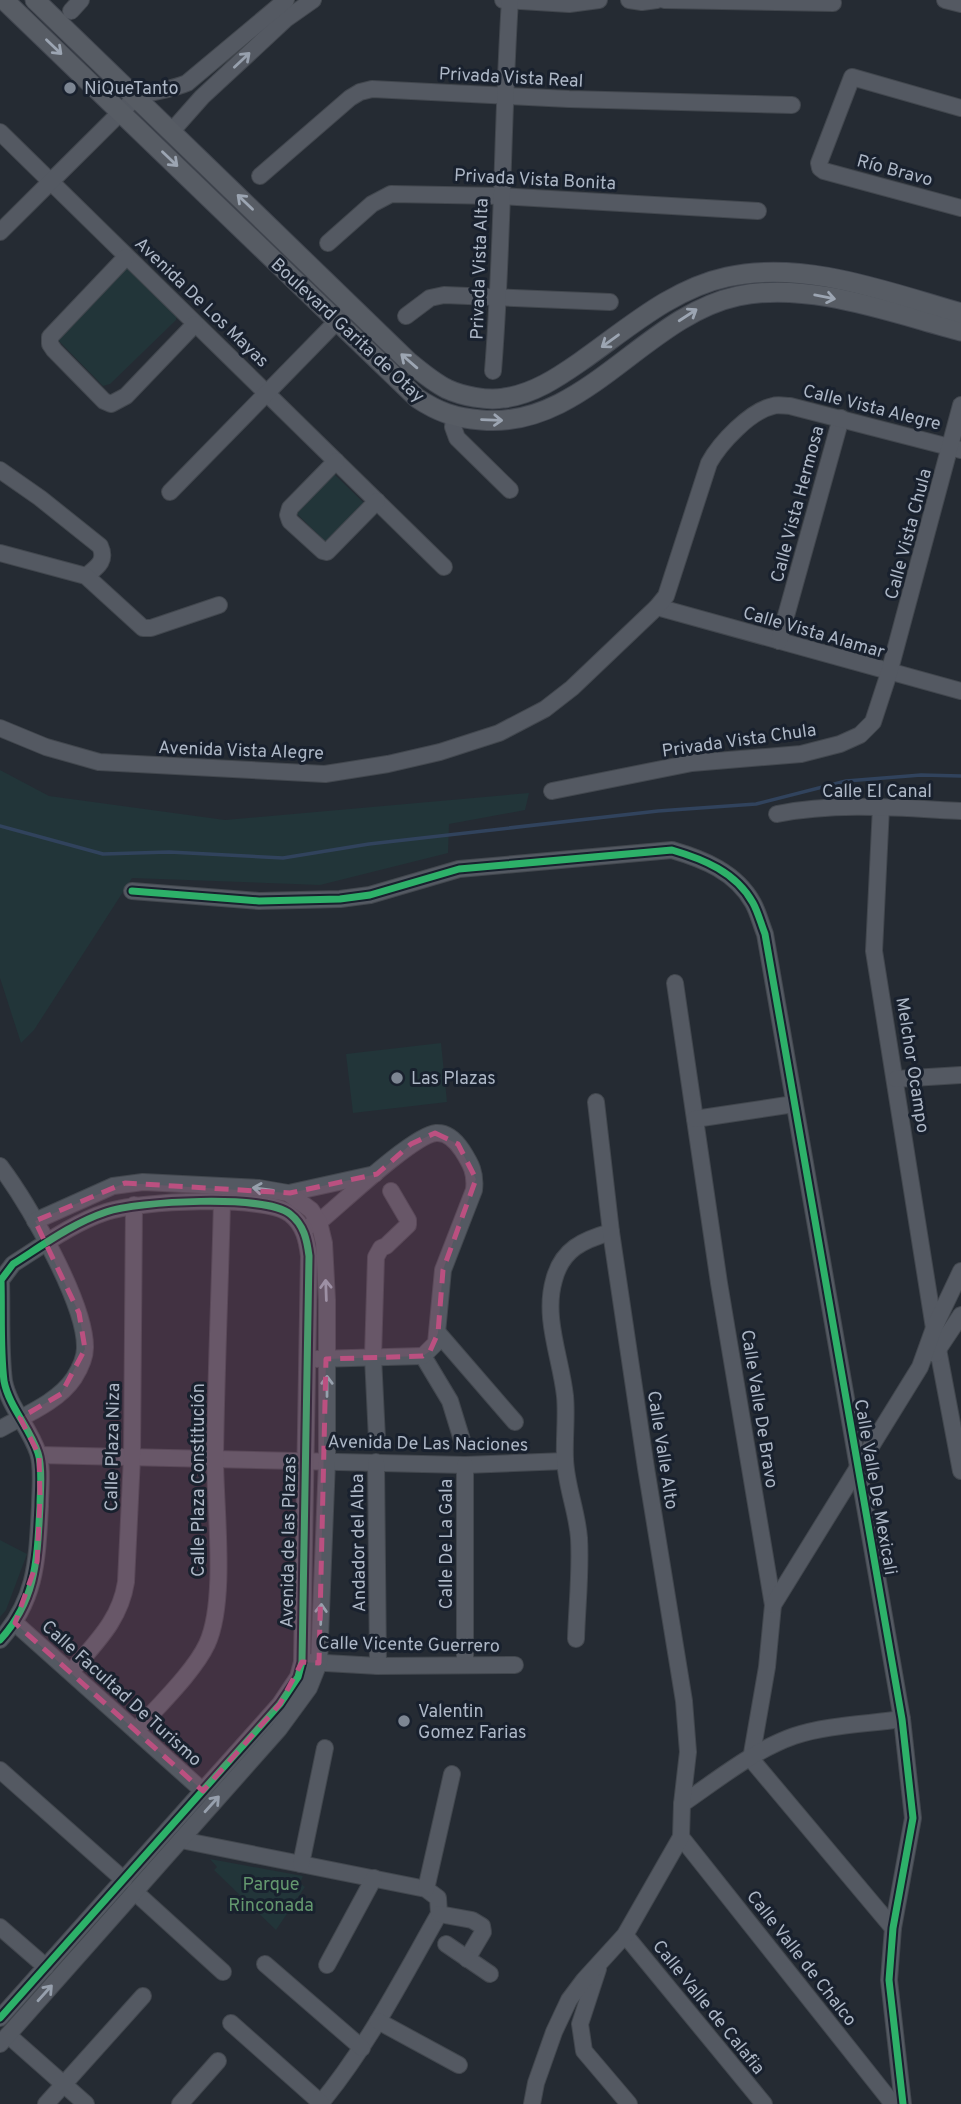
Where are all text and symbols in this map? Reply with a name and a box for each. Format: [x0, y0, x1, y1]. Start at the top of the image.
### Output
one-way arrow [45, 39, 62, 56]
one-way arrow [233, 51, 250, 68]
street label: Privada Vista Real [438, 63, 584, 94]
place label: NiQueTanto [84, 78, 178, 101]
marker: NiQueTanto [62, 80, 78, 96]
street label: Río Bravo [854, 150, 935, 193]
one-way arrow [161, 151, 178, 168]
street label: Privada Vista Bonita [453, 165, 616, 196]
one-way arrow [237, 194, 254, 211]
street label: Privada Vista Alta [467, 198, 494, 340]
street label: Avenida De Los Mayas [129, 233, 273, 373]
street label: Boulevard Garita de Otay [265, 254, 429, 408]
one-way arrow [813, 290, 836, 304]
one-way arrow [678, 307, 698, 321]
one-way arrow [601, 334, 620, 348]
one-way arrow [400, 353, 418, 369]
street label: Calle Vista Alegre [800, 380, 943, 437]
one-way arrow [480, 414, 503, 427]
street label: Calle Vista Hermosa [766, 424, 830, 585]
street label: Calle Vista Chula [881, 466, 938, 602]
street label: Calle Vista Alamar [740, 602, 887, 665]
street label: Privada Vista Chula [661, 719, 818, 764]
street label: Avenida Vista Alegre [158, 737, 324, 766]
street label: Calle El Canal [822, 781, 932, 804]
street label: Melchor Ocampo [889, 996, 934, 1135]
place label: Las Plazas [411, 1068, 496, 1091]
marker: Las Plazas [389, 1070, 405, 1086]
one-way arrow [252, 1182, 275, 1195]
one-way arrow [320, 1279, 333, 1302]
street label: Calle Valle De Bravo [735, 1328, 782, 1490]
one-way arrow [320, 1375, 333, 1398]
street label: Calle Plaza Niza [101, 1383, 126, 1512]
street label: Calle Plaza Constitución [188, 1383, 211, 1577]
street label: Calle Valle Alto [641, 1389, 682, 1511]
street label: Calle Valle De Mexicali [848, 1398, 901, 1577]
street label: Avenida De Las Naciones [327, 1431, 529, 1458]
street label: Avenida de las Plazas [276, 1456, 303, 1628]
street label: Andador del Alba [347, 1473, 372, 1612]
street label: Calle De La Gala [436, 1479, 459, 1609]
one-way arrow [314, 1603, 327, 1626]
street label: Calle Facultad De Turismo [36, 1616, 206, 1772]
street label: Calle Vicente Guerrero [318, 1632, 500, 1659]
place label: Valentin Gomez Farias [418, 1701, 526, 1745]
marker: Valentin Gomez Farias [396, 1713, 412, 1729]
one-way arrow [204, 1796, 221, 1813]
park label: Parque Rinconada [228, 1874, 314, 1918]
street label: Calle Valle de Chalco [741, 1886, 861, 2032]
street label: Calle Valle de Calafia [647, 1936, 769, 2080]
one-way arrow [37, 1984, 53, 2002]

